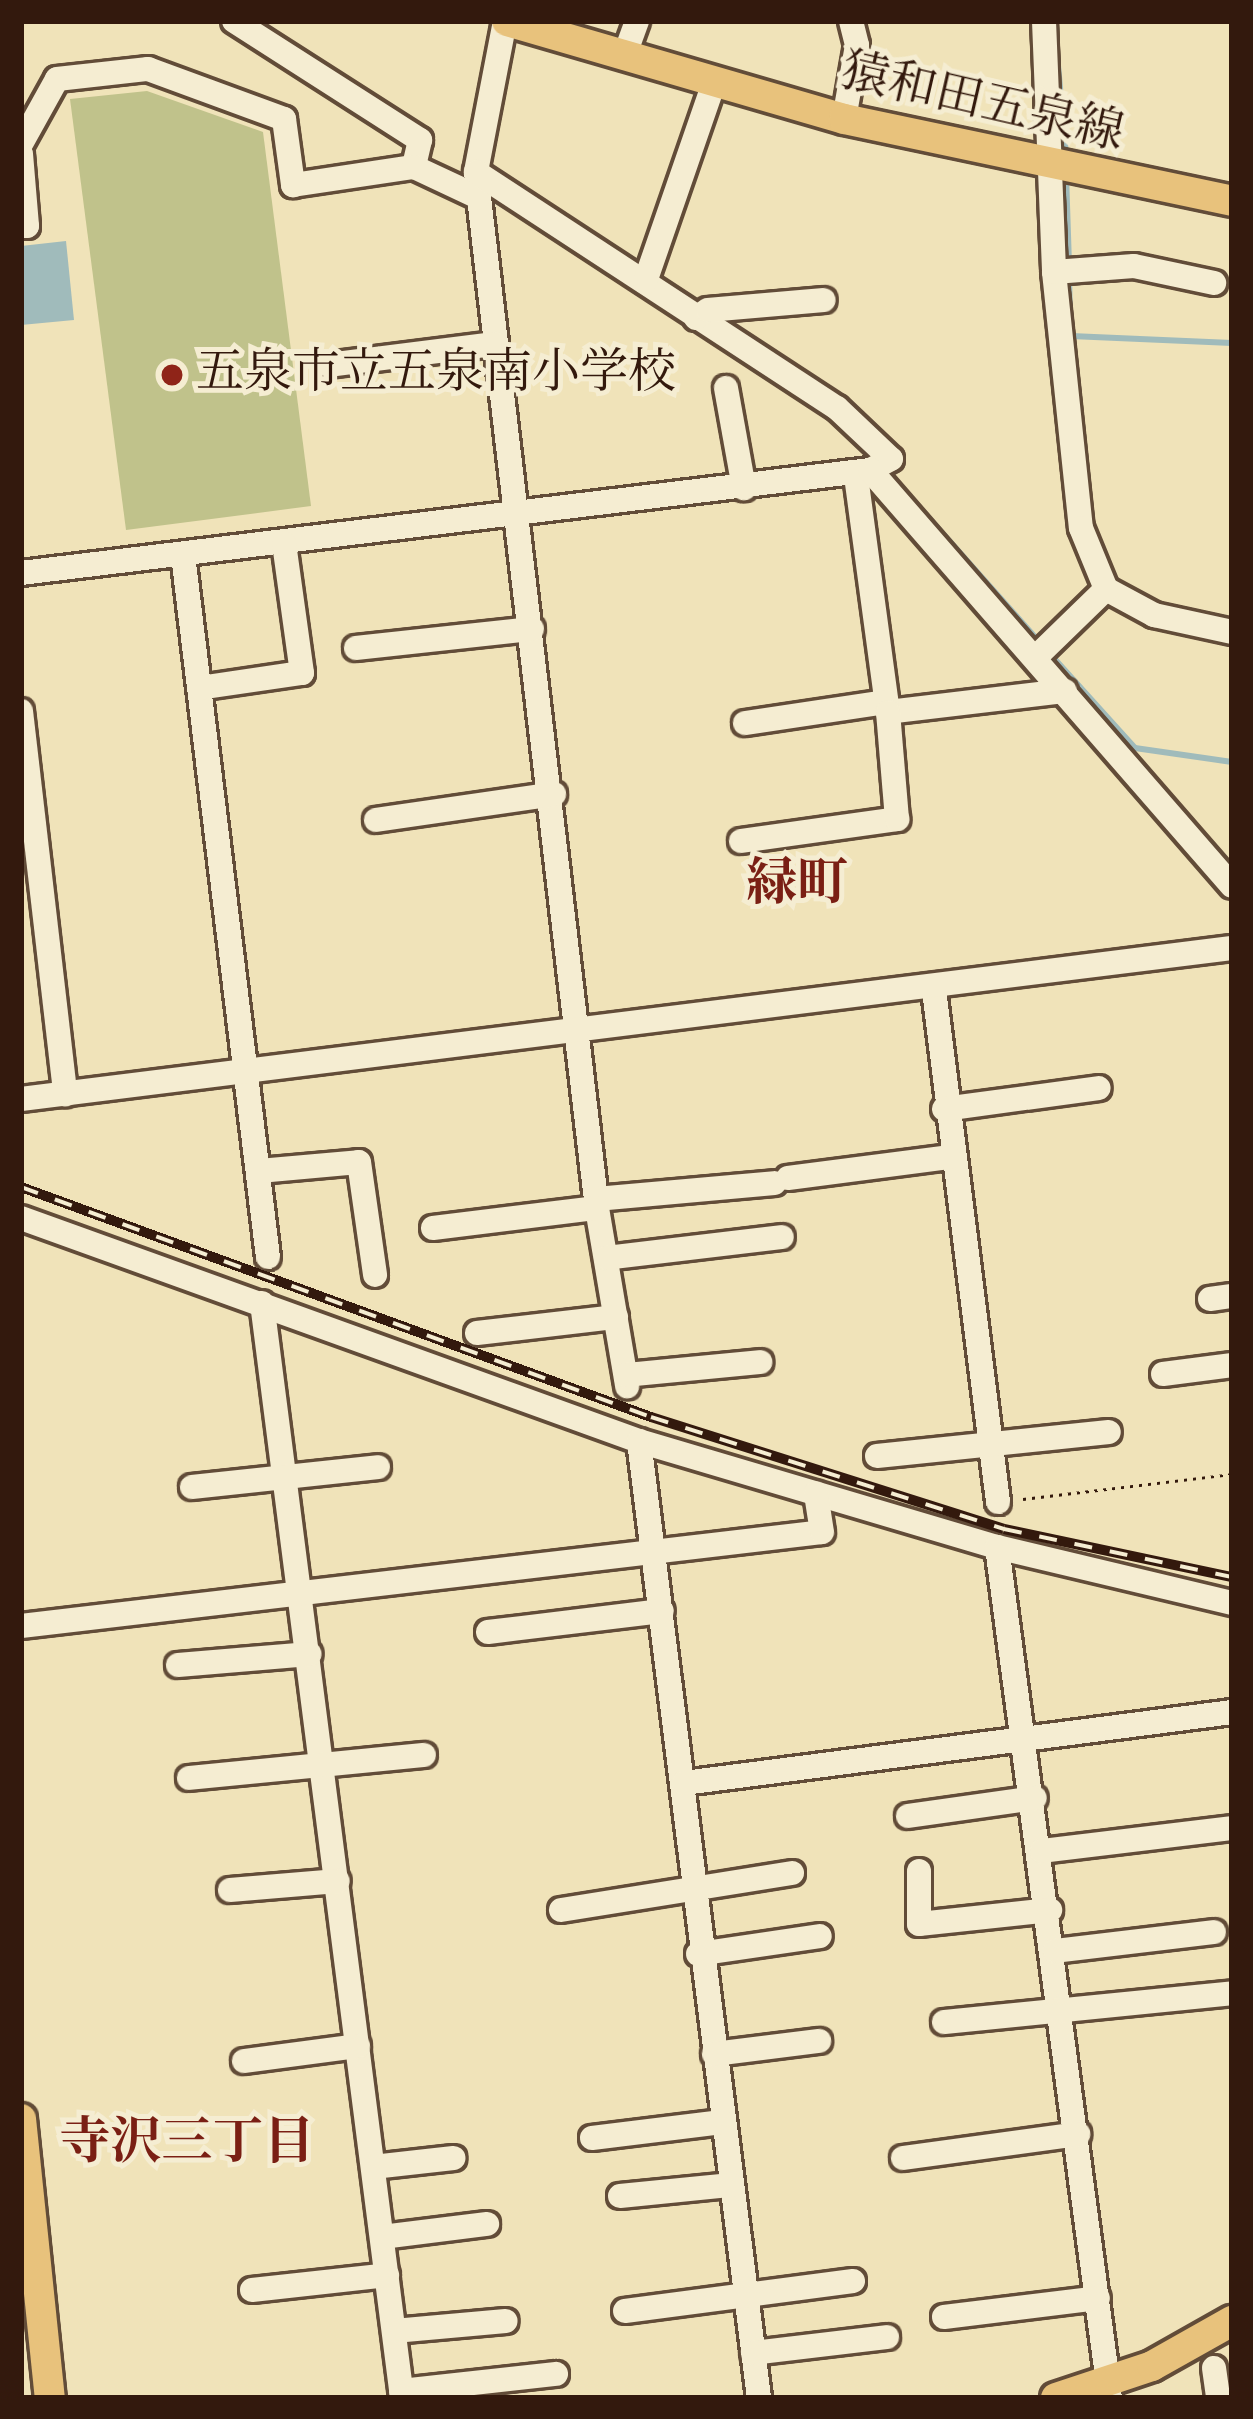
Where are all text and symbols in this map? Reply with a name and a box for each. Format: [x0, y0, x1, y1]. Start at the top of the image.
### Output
street label: 猿和田五泉線 [835, 44, 1129, 164]
place label: 五泉市立五泉南小学校 [196, 346, 676, 404]
marker: 五泉市立五泉南小学校 [159, 362, 185, 388]
district label: 緑町 [746, 855, 848, 917]
district label: 寺沢三丁目 [60, 2114, 314, 2176]

